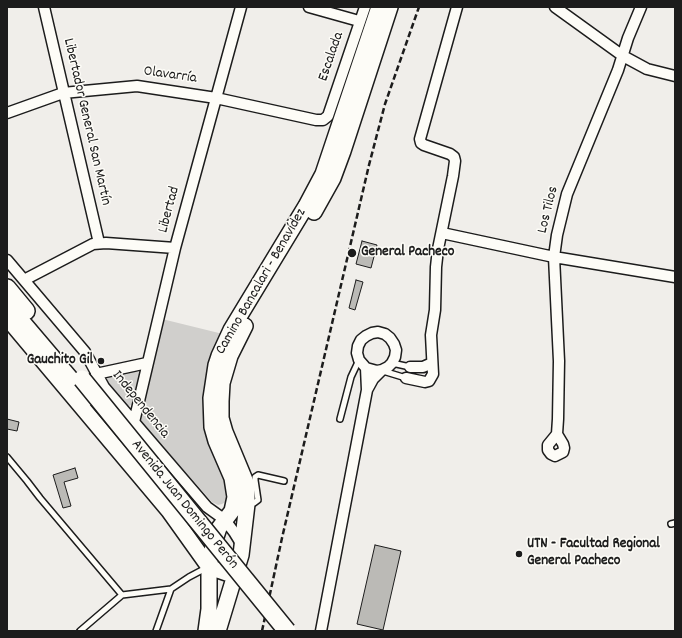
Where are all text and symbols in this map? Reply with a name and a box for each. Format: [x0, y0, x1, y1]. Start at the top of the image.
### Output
street label: Escalada [315, 30, 349, 84]
street label: Libertador General San Martín [58, 37, 114, 207]
street label: Olavarría [142, 63, 198, 89]
street label: Libertad [155, 185, 185, 235]
street label: Los Tilos [534, 185, 564, 235]
street label: Camino Bancalari - Benavídez [213, 206, 311, 358]
place label: General Pacheco [361, 244, 454, 262]
marker: General Pacheco [346, 247, 358, 259]
place label: Gauchito Gil [27, 352, 93, 370]
marker: Gauchito Gil [96, 356, 106, 366]
street label: Independencia [107, 367, 173, 443]
street label: Avenida Juan Domingo Perón [126, 437, 242, 573]
place label: UTN - Facultad Regional General Pacheco [527, 536, 660, 571]
marker: UTN - Facultad Regional General Pacheco [514, 549, 524, 559]

